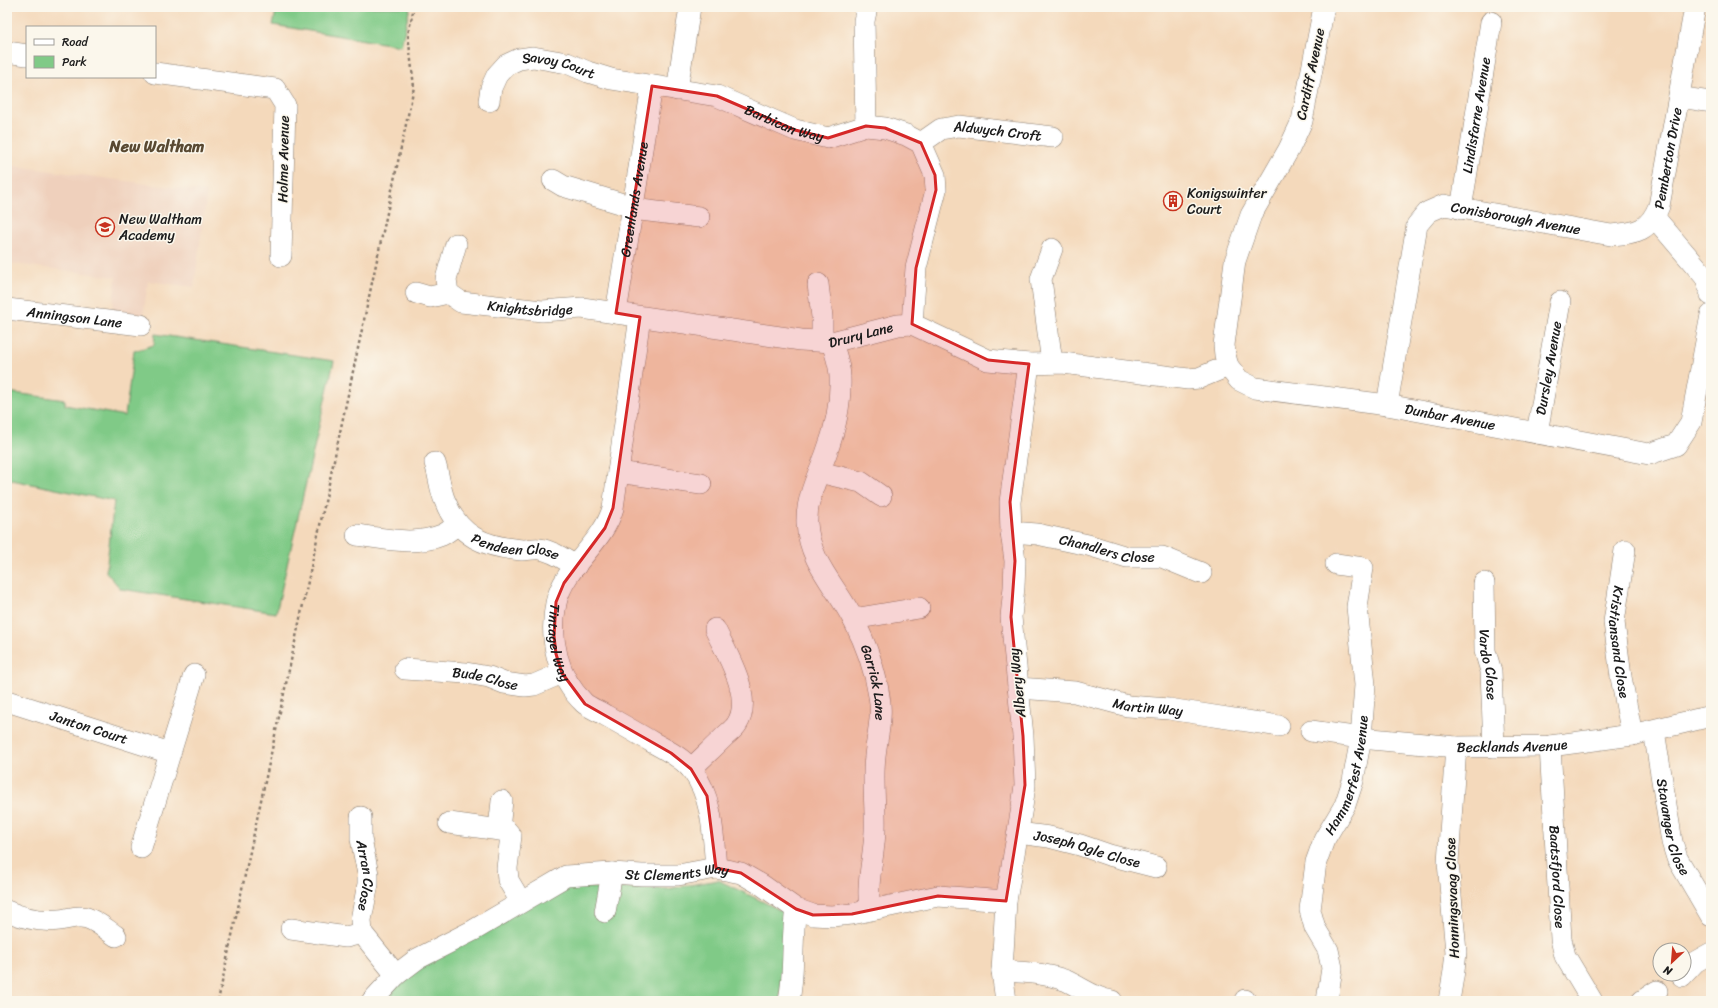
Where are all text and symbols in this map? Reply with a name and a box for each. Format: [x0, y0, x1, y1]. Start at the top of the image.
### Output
legend [26, 26, 156, 78]
street label: Cardiff Avenue [1289, 26, 1332, 122]
text: Road [62, 31, 89, 53]
street label: Savoy Court [520, 45, 598, 86]
text: Park [62, 51, 87, 73]
street label: Lindisfarne Avenue [1455, 55, 1498, 175]
street label: Barbican Way [740, 97, 827, 150]
street label: Pemberton Drive [1647, 105, 1690, 211]
street label: Aldwych Croft [950, 114, 1043, 149]
street label: Holme Avenue [270, 115, 297, 203]
district label: New Waltham [109, 132, 204, 161]
street label: Greenlands Avenue [613, 140, 656, 259]
place label: Konigswinter Court [1187, 181, 1268, 222]
building icon: Konigswinter Court [1162, 190, 1184, 212]
street label: Conisborough Avenue [1449, 194, 1583, 242]
place label: New Waltham Academy [118, 207, 202, 248]
school or university icon: New Waltham Academy [94, 216, 116, 238]
street label: Knightsbridge [486, 293, 574, 324]
street label: Anningson Lane [24, 299, 124, 336]
street label: Drury Lane [826, 315, 896, 355]
street label: Dursley Avenue [1528, 319, 1569, 417]
street label: Dunbar Avenue [1402, 397, 1498, 438]
street label: Pendeen Close [467, 526, 564, 567]
street label: Chandlers Close [1057, 527, 1155, 570]
street label: Kristiansand Close [1601, 584, 1637, 701]
street label: Tintagel Way [541, 602, 578, 687]
street label: Vardo Close [1472, 629, 1504, 700]
street label: Garrick Lane [853, 641, 892, 721]
street label: Albery Way [1001, 646, 1034, 720]
street label: Bude Close [451, 660, 520, 698]
street label: Martin Way [1110, 691, 1186, 724]
street label: Janton Court [46, 703, 131, 752]
street label: Hammerfest Avenue [1318, 714, 1376, 840]
street label: Becklands Avenue [1457, 732, 1569, 760]
street label: Stavanger Close [1649, 777, 1697, 881]
street label: Joseph Ogle Close [1031, 823, 1143, 876]
street label: Baatsfjord Close [1542, 825, 1572, 929]
street label: Arran Close [348, 837, 380, 913]
street label: Honningsvaag Close [1438, 837, 1467, 959]
street label: St Clements Way [624, 856, 732, 888]
north arrow [1652, 942, 1692, 982]
text: N [1660, 960, 1676, 981]

